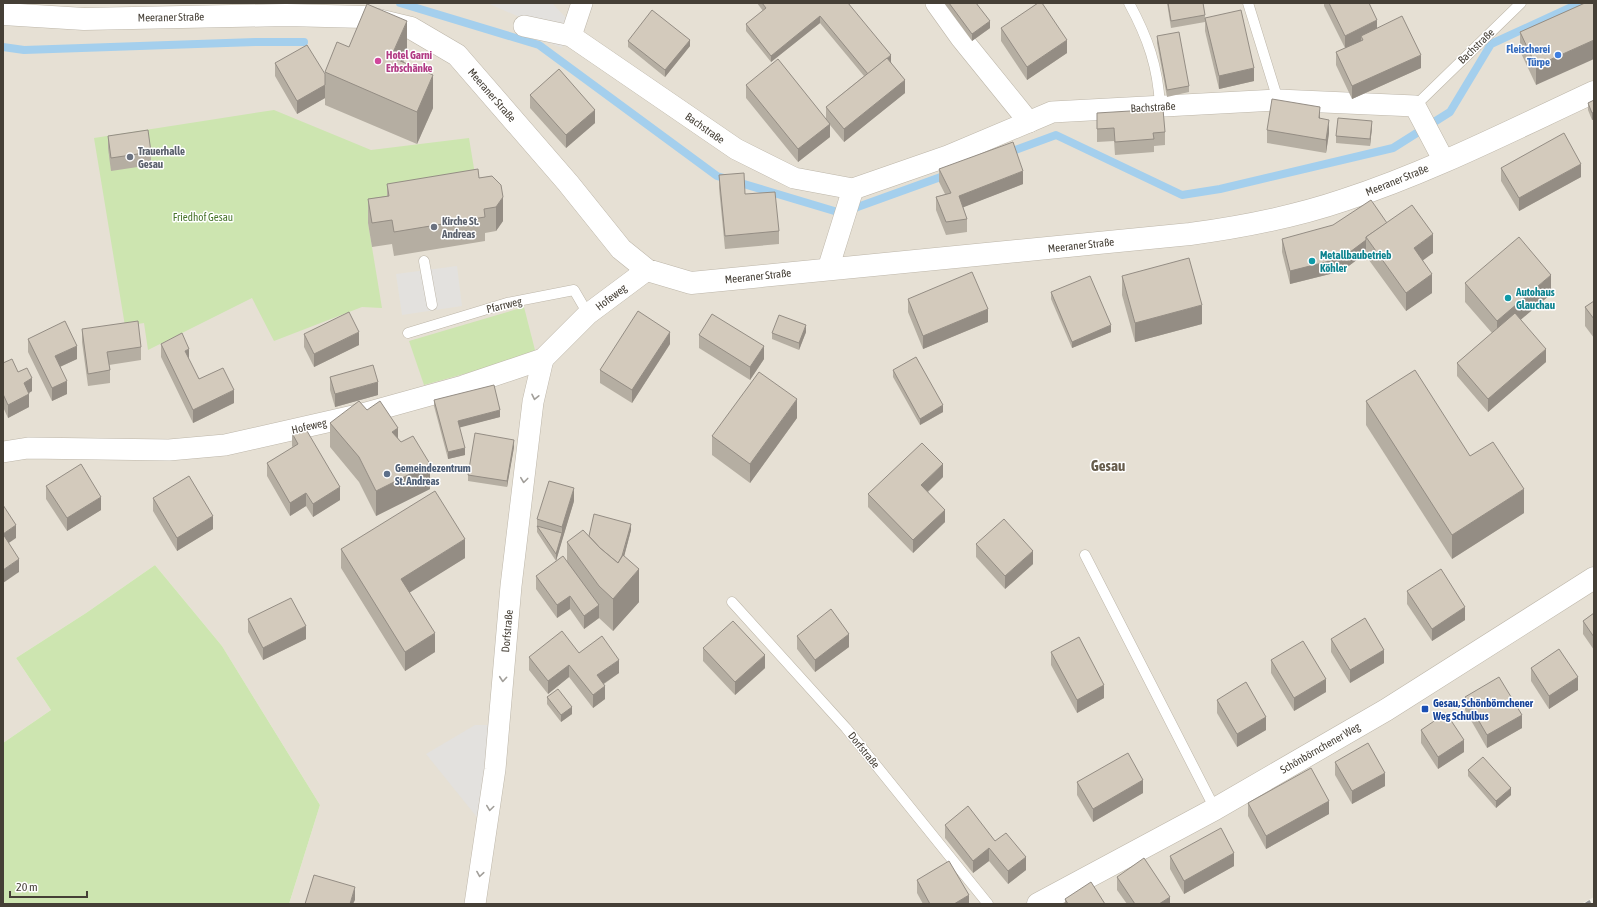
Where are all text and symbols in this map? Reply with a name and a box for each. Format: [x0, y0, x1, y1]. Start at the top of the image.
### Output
street label: Meeraner Straße [138, 10, 204, 24]
street label: Bachstraße [1456, 26, 1496, 66]
place label: Fleischerei Türpe [1506, 43, 1550, 68]
place label: Hotel Garni Erbschänke [386, 49, 433, 74]
marker: Fleischerei Türpe [1553, 50, 1563, 60]
marker: Hotel Garni Erbschänke [373, 56, 383, 66]
street label: Meeraner Straße [466, 66, 518, 124]
street label: Bachstraße [1130, 100, 1176, 114]
street label: Bachstraße [683, 110, 727, 146]
place label: Trauerhalle Gesau [138, 145, 185, 170]
marker: Trauerhalle Gesau [125, 152, 135, 162]
street label: Meeraner Straße [1364, 162, 1430, 198]
park label: Friedhof Gesau [173, 211, 233, 223]
place label: Kirche St. Andreas [441, 215, 479, 240]
marker: Kirche St. Andreas [429, 222, 439, 232]
street label: Meeraner Straße [1047, 236, 1115, 254]
place label: Metallbaubetrieb Köhler [1320, 249, 1391, 274]
marker: Metallbaubetrieb Köhler [1307, 256, 1317, 266]
street label: Meeraner Straße [724, 267, 792, 285]
street label: Hofeweg [593, 281, 629, 313]
place label: Autohaus Glauchau [1515, 286, 1555, 311]
marker: Autohaus Glauchau [1503, 293, 1513, 303]
street label: Pfarrweg [485, 295, 523, 315]
one-way arrow [531, 394, 539, 400]
street label: Hofeweg [290, 416, 328, 436]
district label: Gesau [1091, 457, 1125, 474]
place label: Gemeindezentrum St. Andreas [395, 462, 471, 487]
marker: Gemeindezentrum St. Andreas [382, 469, 392, 479]
one-way arrow [520, 477, 529, 483]
street label: Dorfstraße [499, 609, 515, 653]
one-way arrow [499, 676, 508, 682]
place label: Gesau, Schönbörnchener Weg Schulbus [1432, 697, 1534, 722]
marker: Gesau, Schönbörnchener Weg Schulbus [1420, 704, 1430, 714]
street label: Schönbörnchener Weg [1278, 720, 1362, 776]
street label: Dorfstraße [846, 730, 882, 770]
one-way arrow [486, 805, 495, 811]
one-way arrow [476, 871, 485, 877]
scale bar [10, 873, 87, 899]
text: 20 m [16, 880, 38, 894]

